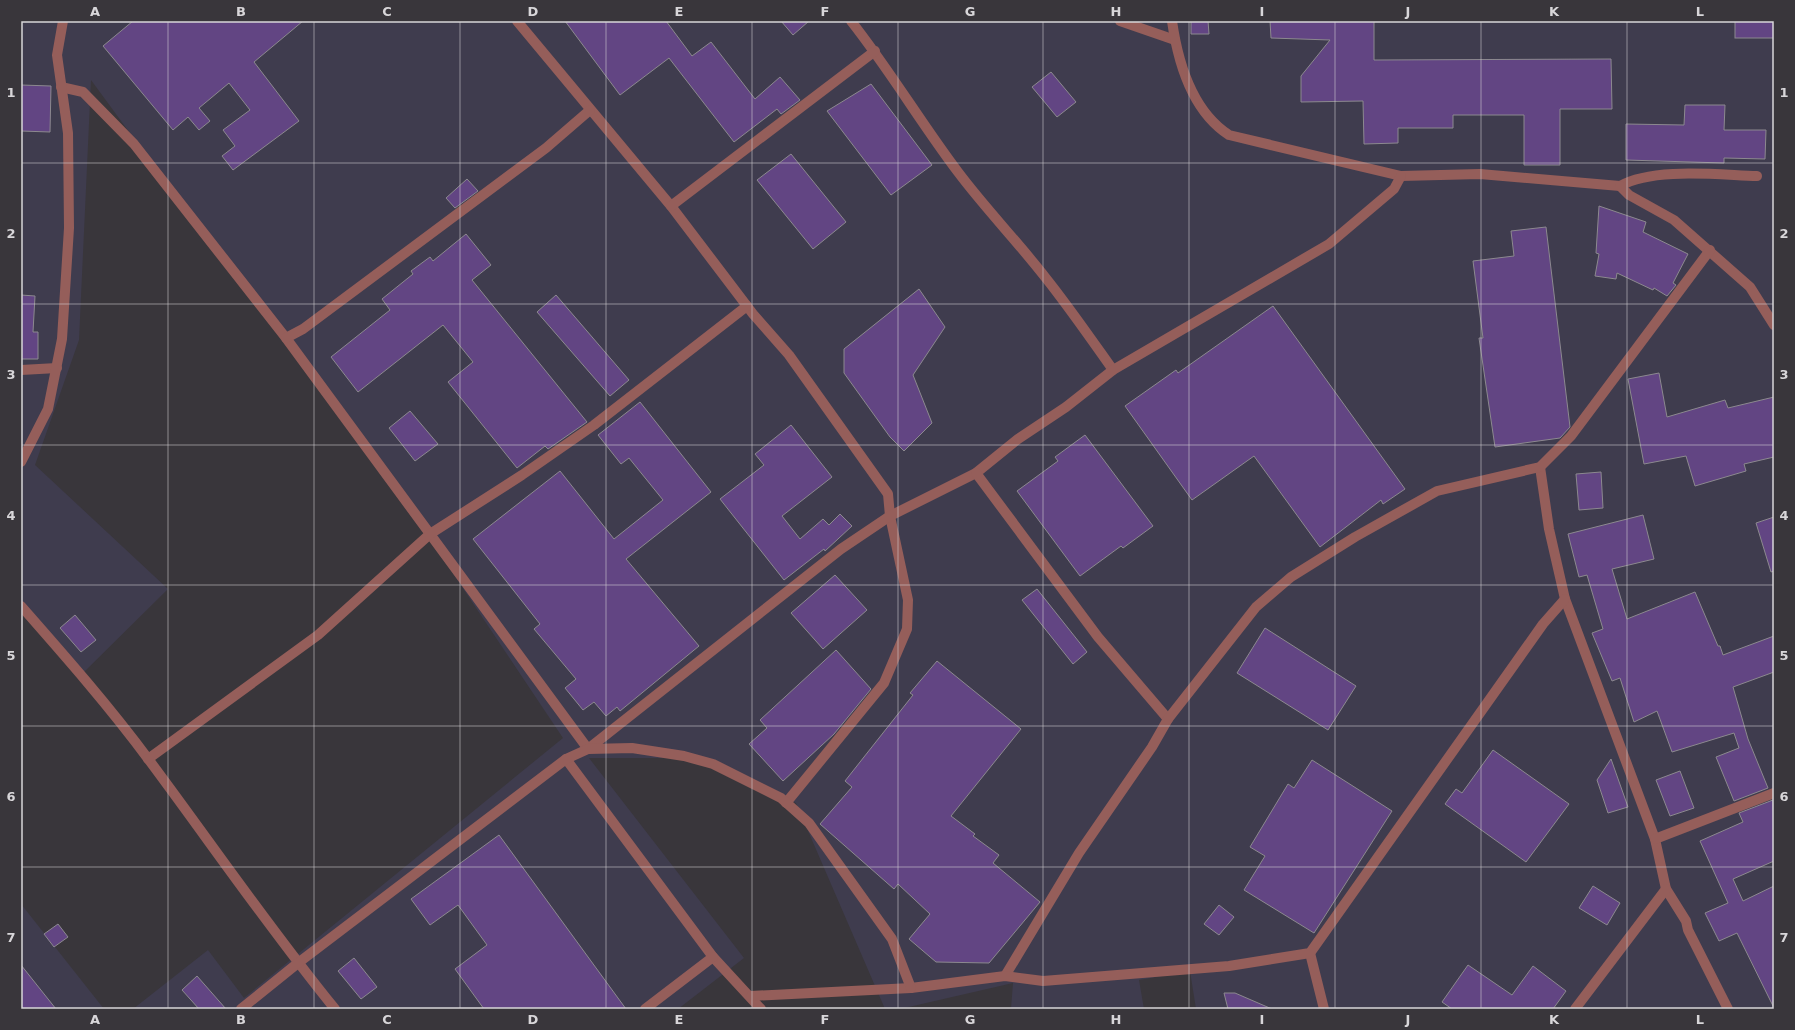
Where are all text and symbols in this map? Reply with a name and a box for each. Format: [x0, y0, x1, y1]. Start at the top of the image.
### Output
text: A [90, 4, 100, 19]
text: B [236, 4, 246, 19]
text: C [382, 4, 392, 19]
text: D [528, 4, 539, 19]
text: E [675, 4, 683, 19]
text: F [821, 4, 829, 19]
text: G [965, 4, 975, 19]
text: H [1111, 4, 1121, 19]
text: I [1260, 4, 1264, 19]
text: J [1405, 4, 1410, 19]
text: K [1549, 4, 1560, 19]
text: L [1696, 4, 1704, 19]
text: 1 [6, 85, 16, 100]
text: 1 [1779, 85, 1789, 100]
text: 2 [6, 226, 16, 241]
text: 2 [1779, 226, 1789, 241]
text: 3 [6, 367, 16, 382]
text: 3 [1779, 367, 1789, 382]
text: 4 [6, 508, 16, 523]
text: 4 [1779, 508, 1789, 523]
text: 5 [6, 648, 16, 663]
text: 5 [1779, 648, 1789, 663]
text: 6 [6, 789, 16, 804]
text: 6 [1779, 789, 1789, 804]
text: 7 [6, 930, 16, 945]
text: 7 [1779, 930, 1789, 945]
text: A [90, 1012, 100, 1027]
text: B [236, 1012, 246, 1027]
text: C [382, 1012, 392, 1027]
text: D [528, 1012, 539, 1027]
text: E [675, 1012, 683, 1027]
text: F [821, 1012, 829, 1027]
text: G [965, 1012, 975, 1027]
text: H [1111, 1012, 1121, 1027]
text: I [1260, 1012, 1264, 1027]
text: J [1405, 1012, 1410, 1027]
text: K [1549, 1012, 1560, 1027]
text: L [1696, 1012, 1704, 1027]

